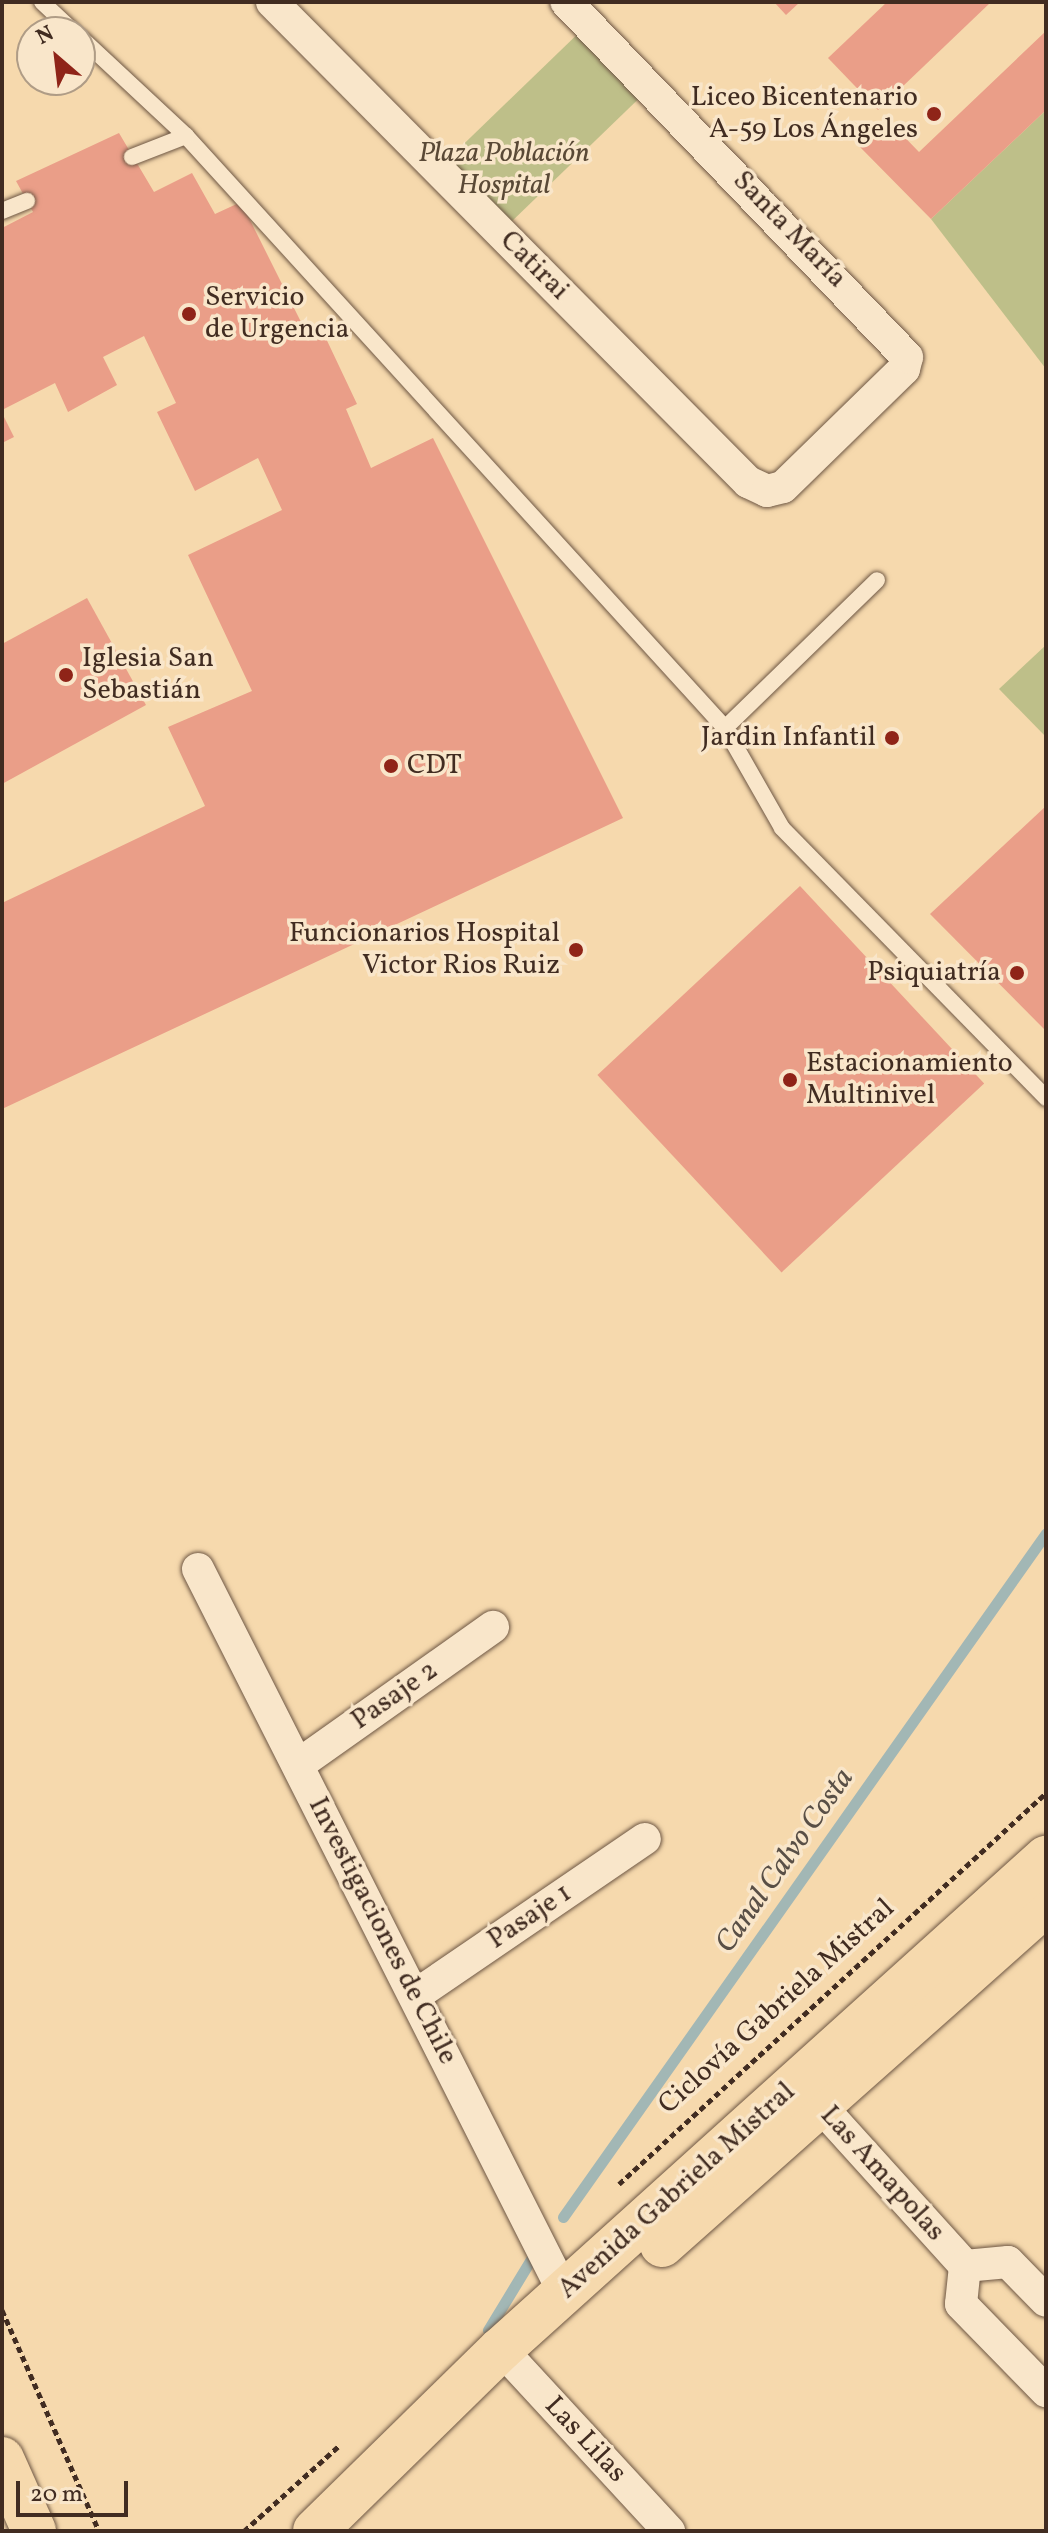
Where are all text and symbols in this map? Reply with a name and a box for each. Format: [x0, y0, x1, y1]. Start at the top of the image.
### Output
north arrow [16, 16, 96, 96]
text: N [31, 19, 60, 54]
place label: Liceo Bicentenario A-59 Los Ángeles [691, 81, 918, 147]
marker: Liceo Bicentenario A-59 Los Ángeles [925, 105, 943, 123]
park label: Plaza Población Hospital [418, 137, 590, 203]
street label: Santa María [725, 165, 853, 295]
street label: Catirai [492, 224, 576, 308]
place label: Servicio de Urgencia [205, 281, 349, 347]
marker: Servicio de Urgencia [180, 305, 198, 323]
place label: Iglesia San Sebastián [82, 642, 214, 708]
marker: Iglesia San Sebastián [57, 666, 75, 684]
place label: Jardin Infantil [701, 721, 876, 755]
marker: Jardin Infantil [883, 729, 901, 747]
place label: CDT [407, 749, 462, 783]
marker: CDT [382, 757, 400, 775]
place label: Funcionarios Hospital Victor Rios Ruiz [289, 917, 560, 983]
marker: Funcionarios Hospital Victor Rios Ruiz [567, 941, 585, 959]
place label: Psiquiatría [867, 956, 1001, 990]
marker: Psiquiatría [1008, 964, 1026, 982]
place label: Estacionamiento Multinivel [806, 1047, 1013, 1113]
marker: Estacionamiento Multinivel [781, 1071, 799, 1089]
street label: Pasaje 2 [345, 1654, 445, 1738]
water label: Canal Calvo Costa [708, 1762, 862, 1960]
street label: Investigaciones de Chile [300, 1792, 464, 2070]
street label: Pasaje 1 [482, 1877, 578, 1957]
street label: Ciclovía Gabriela Mistral [652, 1892, 902, 2122]
street label: Avenida Gabriela Mistral [551, 2076, 803, 2306]
street label: Las Amapolas [812, 2099, 952, 2249]
street label: Las Lilas [537, 2390, 633, 2490]
scale bar [20, 2465, 132, 2515]
text: 20 m [30, 2478, 83, 2512]

